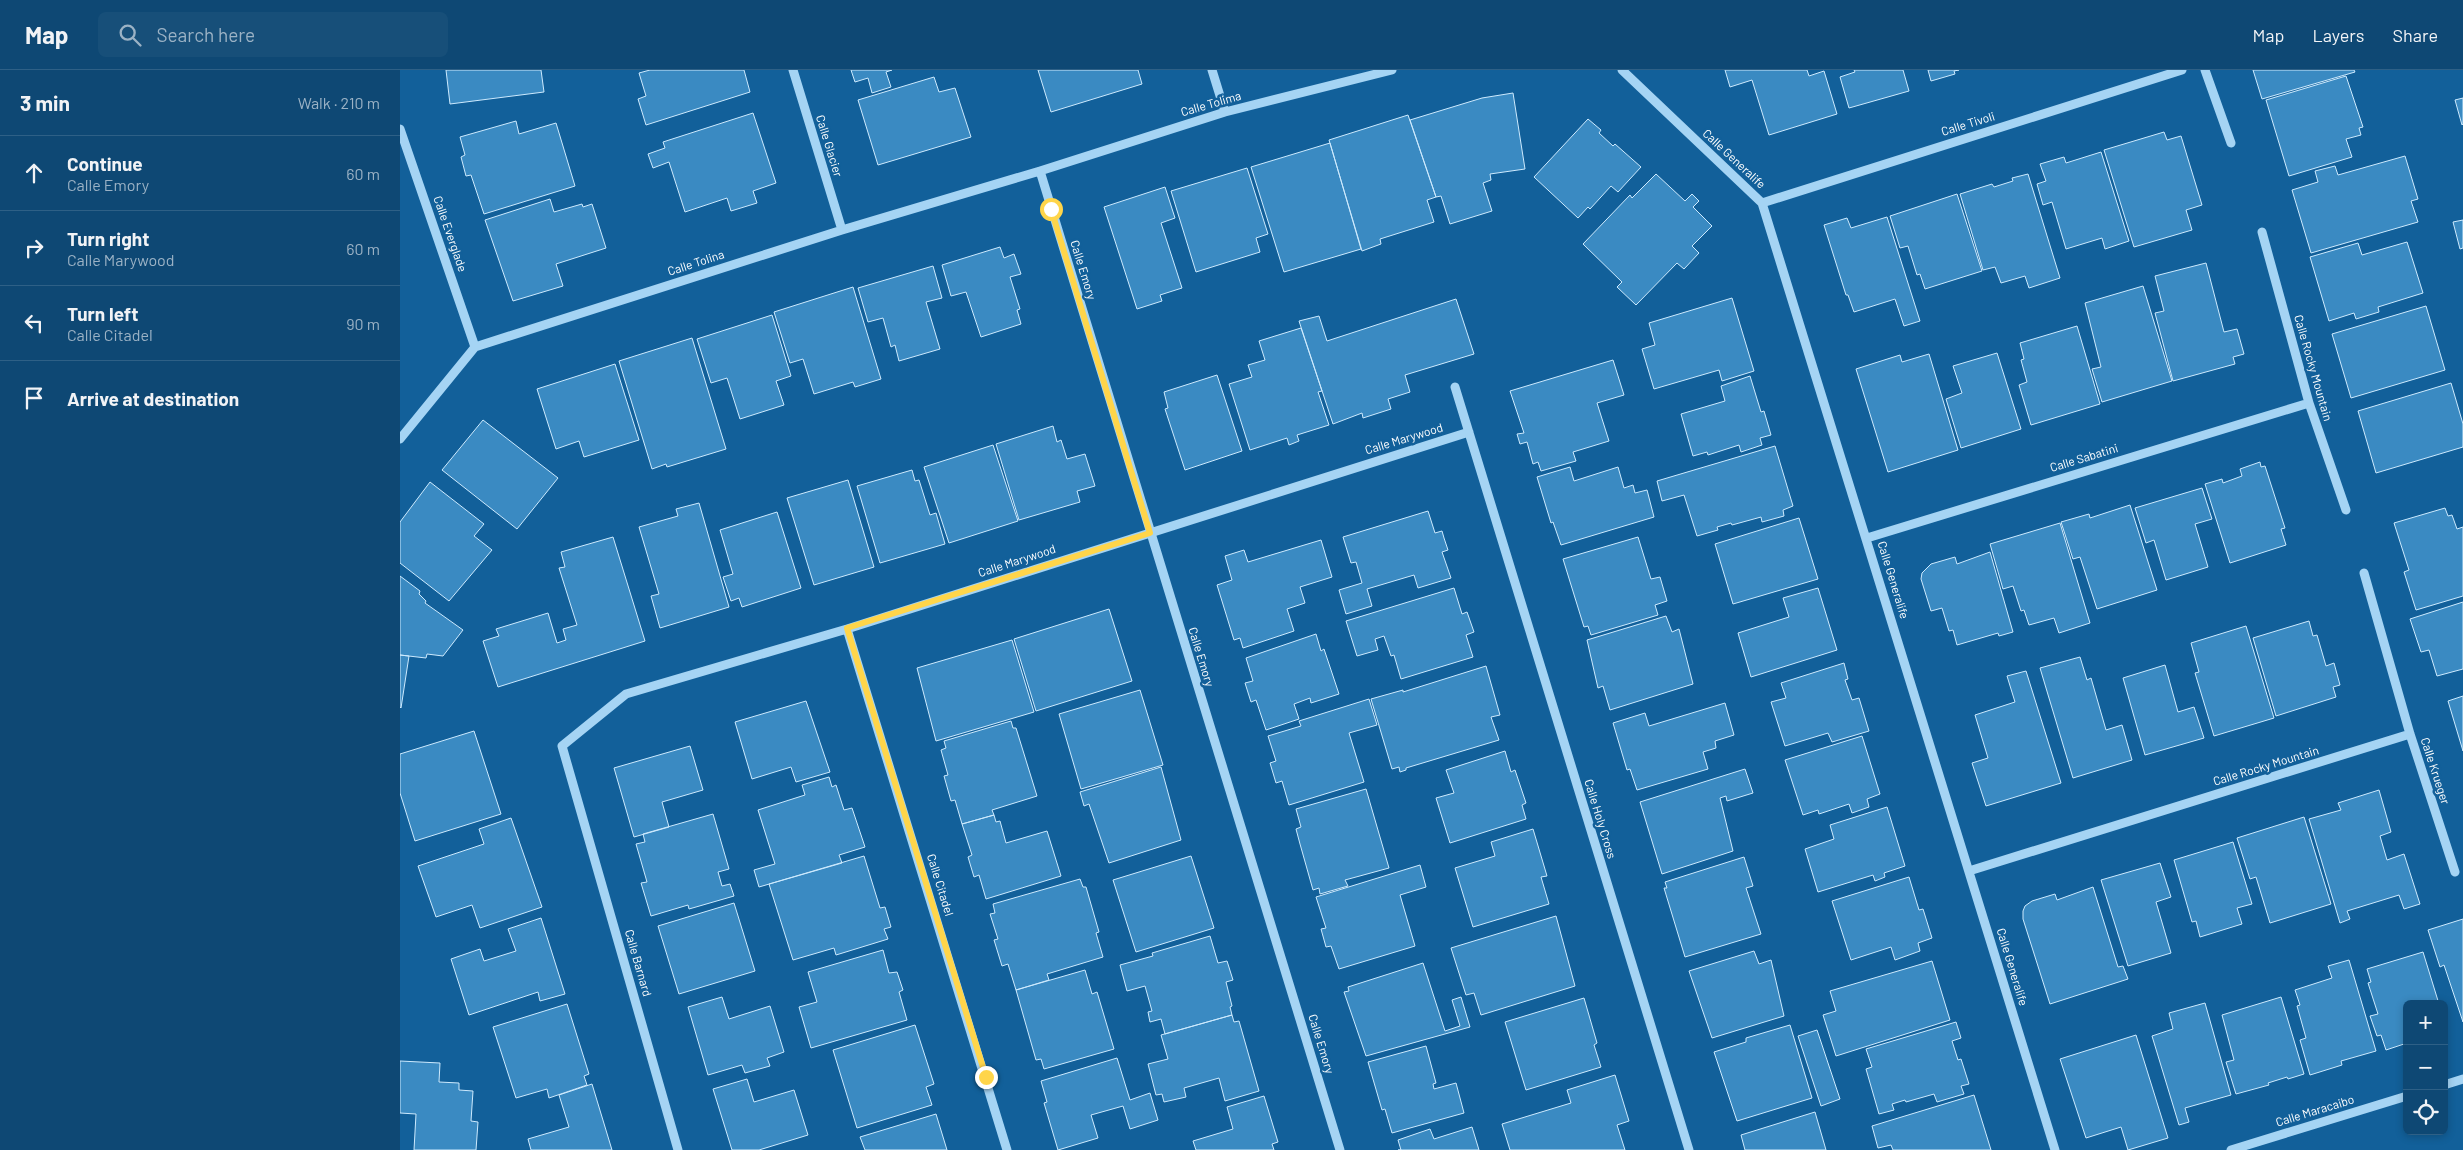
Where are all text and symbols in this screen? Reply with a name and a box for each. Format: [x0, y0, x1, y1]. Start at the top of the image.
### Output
search box [98, 12, 448, 57]
text: Map [25, 20, 68, 49]
icon: search [116, 21, 144, 49]
text: Search here [156, 23, 255, 46]
text: Map [2252, 24, 2284, 46]
text: Layers [2312, 24, 2365, 46]
text: Share [2393, 24, 2438, 46]
street label: Calle Tolima [1179, 88, 1242, 118]
text: 3 min [20, 90, 70, 115]
text: Walk · 210 m [298, 93, 380, 112]
street label: Calle Tivoli [1939, 108, 1996, 138]
street label: Calle Glacier [814, 113, 846, 179]
street label: Calle Generalife [1700, 126, 1769, 191]
text: Continue [67, 152, 143, 175]
icon: ahead [20, 159, 48, 187]
text: 60 m [346, 164, 380, 183]
text: Calle Emory [67, 175, 149, 194]
street label: Calle Everglade [431, 194, 470, 273]
route start [1040, 198, 1063, 221]
text: Turn right [67, 227, 149, 250]
icon: right [20, 234, 48, 262]
street label: Calle Emory [1068, 238, 1100, 302]
text: 60 m [346, 239, 380, 258]
street label: Calle Tolina [666, 246, 726, 278]
text: Calle Marywood [67, 250, 175, 269]
text: Turn left [67, 302, 138, 325]
icon: left [20, 309, 48, 337]
street label: Calle Rocky Mountain [2292, 313, 2336, 422]
text: 90 m [346, 314, 380, 333]
text: Calle Citadel [67, 325, 153, 344]
icon: arrive [20, 384, 48, 412]
text: Arrive at destination [67, 387, 239, 410]
street label: Calle Marywood [1363, 420, 1444, 457]
street label: Calle Sabatini [2048, 440, 2119, 474]
street label: Calle Generalife [1875, 539, 1912, 620]
street label: Calle Marywood [976, 541, 1057, 579]
street label: Calle Emory [1186, 625, 1218, 689]
street label: Calle Krueger [2419, 736, 2454, 806]
street label: Calle Rocky Mountain [2211, 742, 2320, 788]
street label: Calle Holy Cross [1582, 777, 1620, 860]
street label: Calle Citadel [925, 852, 957, 917]
street label: Calle Generalife [1994, 926, 2031, 1007]
street label: Calle Barnard [623, 928, 655, 998]
map controls [2403, 1000, 2448, 1135]
button: + [2403, 1000, 2448, 1045]
street label: Calle Emory [1306, 1012, 1338, 1076]
button: − [2403, 1045, 2448, 1090]
route end [975, 1066, 998, 1089]
button: locate [2403, 1090, 2448, 1135]
street label: Calle Maracaibo [2274, 1091, 2356, 1129]

